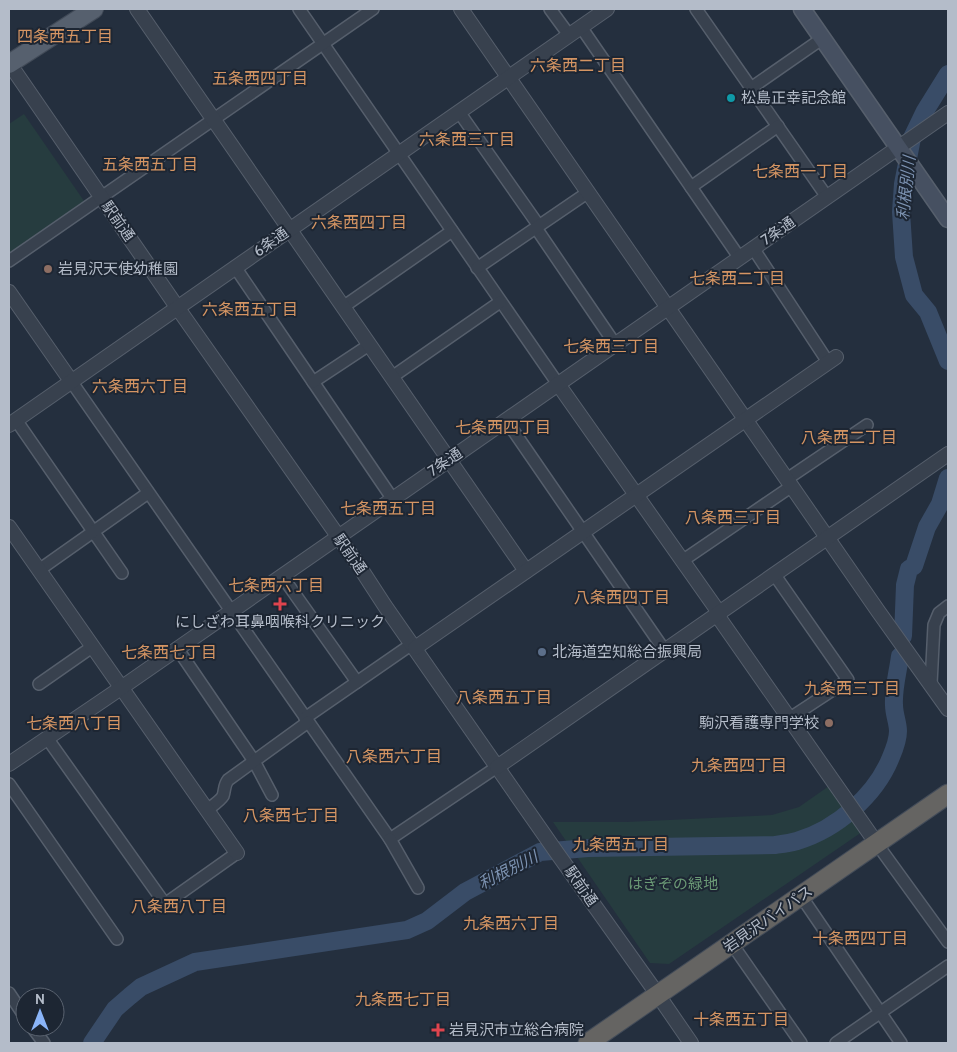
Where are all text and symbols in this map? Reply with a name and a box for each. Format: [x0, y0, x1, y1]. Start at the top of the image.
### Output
district label: 四条西五丁目 [17, 27, 113, 46]
district label: 六条西二丁目 [530, 56, 626, 75]
district label: 五条西四丁目 [212, 69, 308, 88]
place label: 松島正幸記念館 [741, 89, 846, 107]
marker: 松島正幸記念館 [725, 92, 737, 104]
district label: 六条西三丁目 [419, 130, 515, 149]
water label: 利根別川 [893, 153, 919, 221]
district label: 五条西五丁目 [102, 155, 198, 174]
district label: 七条西一丁目 [752, 162, 848, 181]
street label: 駅前通 [98, 197, 138, 245]
district label: 六条西四丁目 [311, 213, 407, 232]
street label: 7条通 [757, 213, 799, 249]
street label: 6条通 [250, 224, 292, 260]
place label: 岩見沢天使幼稚園 [58, 260, 178, 278]
marker: 岩見沢天使幼稚園 [42, 263, 54, 275]
district label: 七条西二丁目 [689, 269, 785, 288]
district label: 六条西五丁目 [202, 300, 298, 319]
district label: 七条西三丁目 [563, 337, 659, 356]
district label: 六条西六丁目 [92, 377, 188, 396]
district label: 七条西四丁目 [455, 418, 551, 437]
district label: 八条西二丁目 [801, 428, 897, 447]
street label: 7条通 [424, 444, 466, 480]
district label: 七条西五丁目 [340, 499, 436, 518]
district label: 八条西三丁目 [685, 508, 781, 527]
street label: 駅前通 [330, 530, 370, 578]
district label: 七条西六丁目 [228, 576, 324, 595]
district label: 八条西四丁目 [574, 588, 670, 607]
marker: にしざわ耳鼻咽喉科クリニック [273, 597, 287, 611]
place label: にしざわ耳鼻咽喉科クリニック [175, 613, 385, 631]
district label: 七条西七丁目 [121, 643, 217, 662]
place label: 北海道空知総合振興局 [552, 643, 702, 661]
marker: 北海道空知総合振興局 [536, 646, 548, 658]
district label: 九条西三丁目 [804, 679, 900, 698]
district label: 八条西五丁目 [456, 688, 552, 707]
district label: 七条西八丁目 [26, 714, 122, 733]
place label: 駒沢看護専門学校 [699, 714, 819, 732]
marker: 駒沢看護専門学校 [823, 717, 835, 729]
district label: 八条西六丁目 [346, 747, 442, 766]
district label: 九条西四丁目 [691, 756, 787, 775]
district label: 八条西七丁目 [243, 806, 339, 825]
district label: 九条西五丁目 [573, 835, 669, 854]
water label: 利根別川 [475, 846, 543, 893]
street label: 駅前通 [561, 862, 601, 910]
park label: はぎぞの緑地 [628, 875, 718, 893]
street label: 岩見沢バイパス [720, 882, 816, 956]
district label: 八条西八丁目 [131, 897, 227, 916]
district label: 九条西六丁目 [463, 914, 559, 933]
district label: 十条西四丁目 [812, 929, 908, 948]
north arrow [15, 987, 65, 1037]
text: N [35, 990, 45, 1008]
district label: 九条西七丁目 [355, 990, 451, 1009]
district label: 十条西五丁目 [693, 1010, 789, 1029]
place label: 岩見沢市立総合病院 [449, 1021, 584, 1039]
marker: 岩見沢市立総合病院 [431, 1023, 445, 1037]

